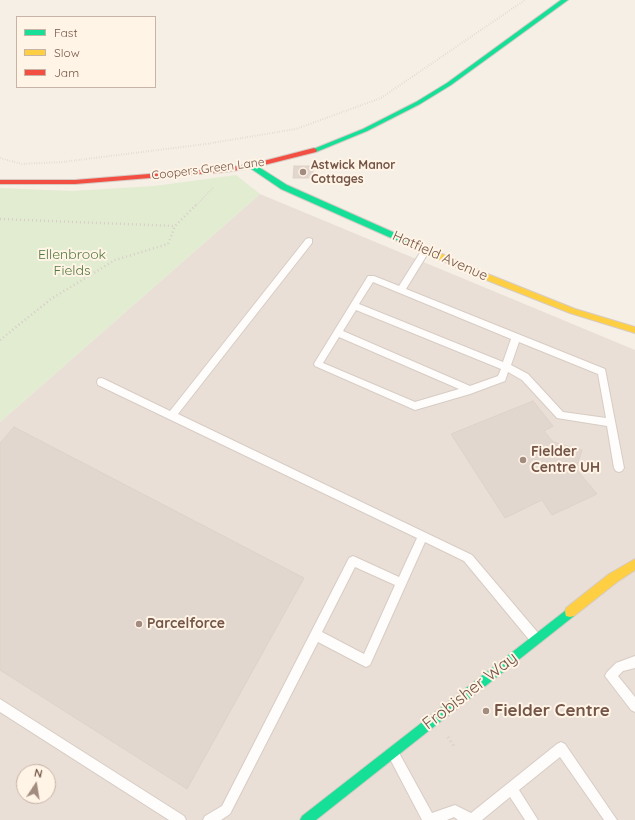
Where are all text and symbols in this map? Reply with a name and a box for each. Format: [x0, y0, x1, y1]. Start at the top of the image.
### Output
legend [16, 16, 156, 88]
text: Fast [54, 25, 78, 40]
text: Slow [54, 45, 80, 60]
text: Jam [54, 65, 79, 80]
street label: Coopers Green Lane [151, 155, 265, 183]
place label: Astwick Manor Cottages [311, 158, 396, 186]
marker: Astwick Manor Cottages [298, 167, 308, 177]
street label: Hatfield Avenue [390, 227, 490, 285]
park label: Ellenbrook Fields [38, 247, 106, 280]
place label: Fielder Centre UH [531, 444, 600, 476]
marker: Fielder Centre UH [518, 455, 528, 465]
place label: Parcelforce [147, 616, 225, 632]
marker: Parcelforce [134, 619, 144, 629]
street label: Frobisher Way [419, 648, 521, 734]
place label: Fielder Centre [494, 701, 610, 721]
marker: Fielder Centre [481, 706, 491, 716]
north arrow [16, 764, 56, 804]
text: N [33, 766, 44, 781]

